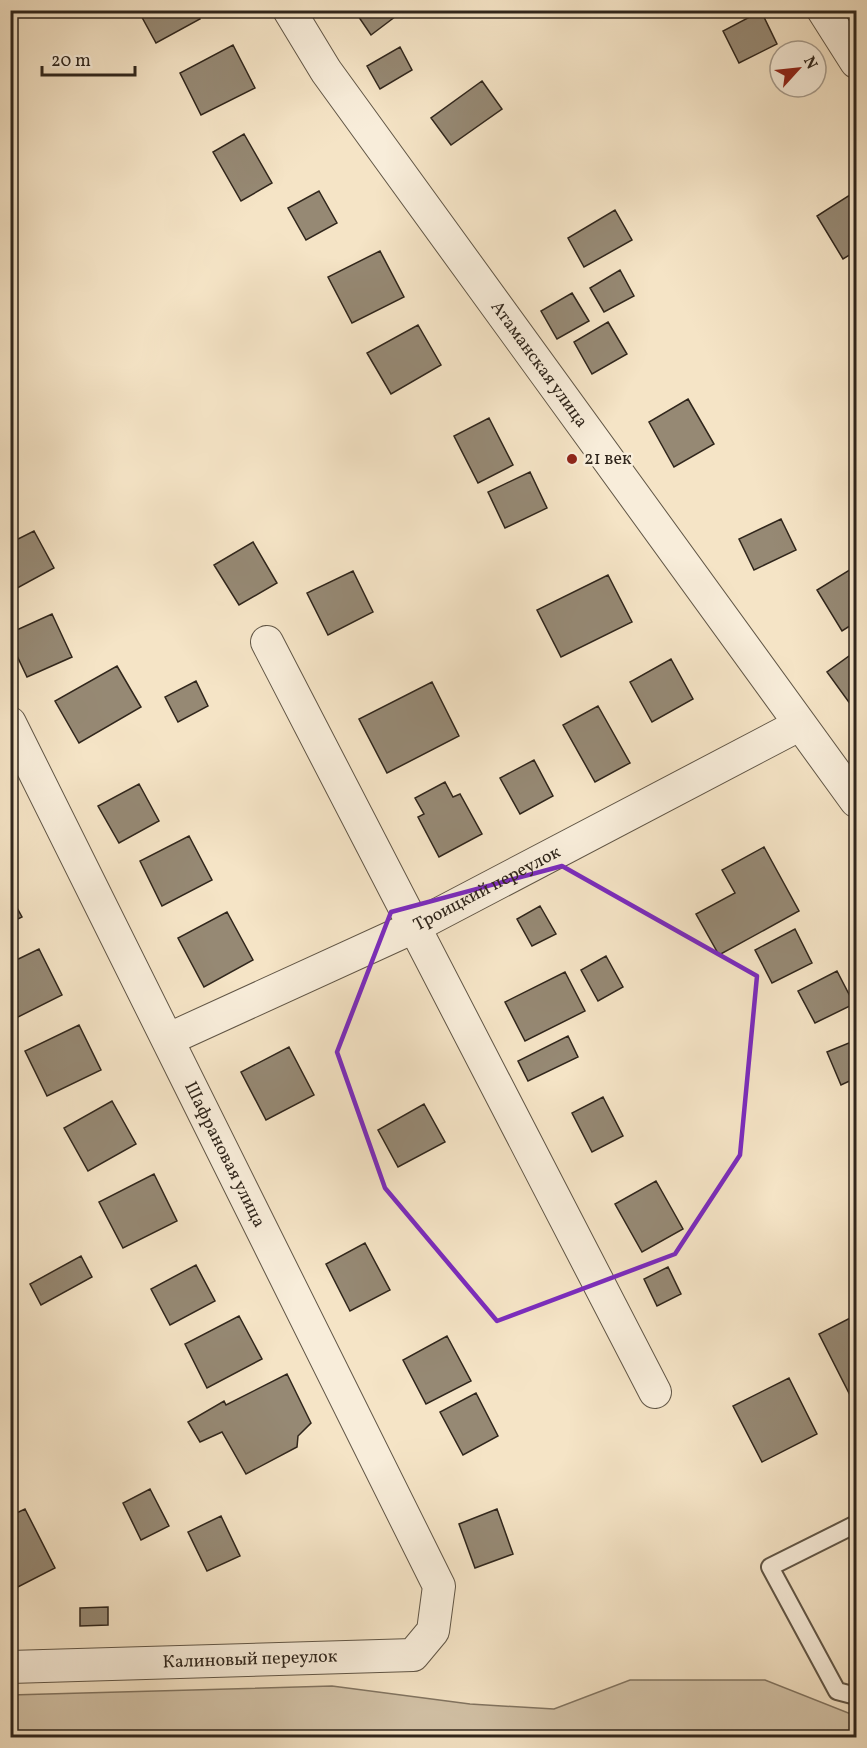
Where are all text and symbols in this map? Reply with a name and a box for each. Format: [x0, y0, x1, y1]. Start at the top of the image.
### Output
scale bar [42, 39, 135, 77]
north arrow [768, 39, 828, 99]
text: 20 m [51, 49, 91, 74]
text: N [797, 53, 822, 74]
street label: Атаманская улица [485, 296, 594, 433]
place label: 21 век [584, 447, 632, 472]
marker: 21 век [565, 452, 579, 466]
street label: Троицкий переулок [409, 840, 565, 938]
street label: Шафрановая улица [178, 1077, 271, 1232]
street label: Калиновый переулок [162, 1644, 338, 1676]

